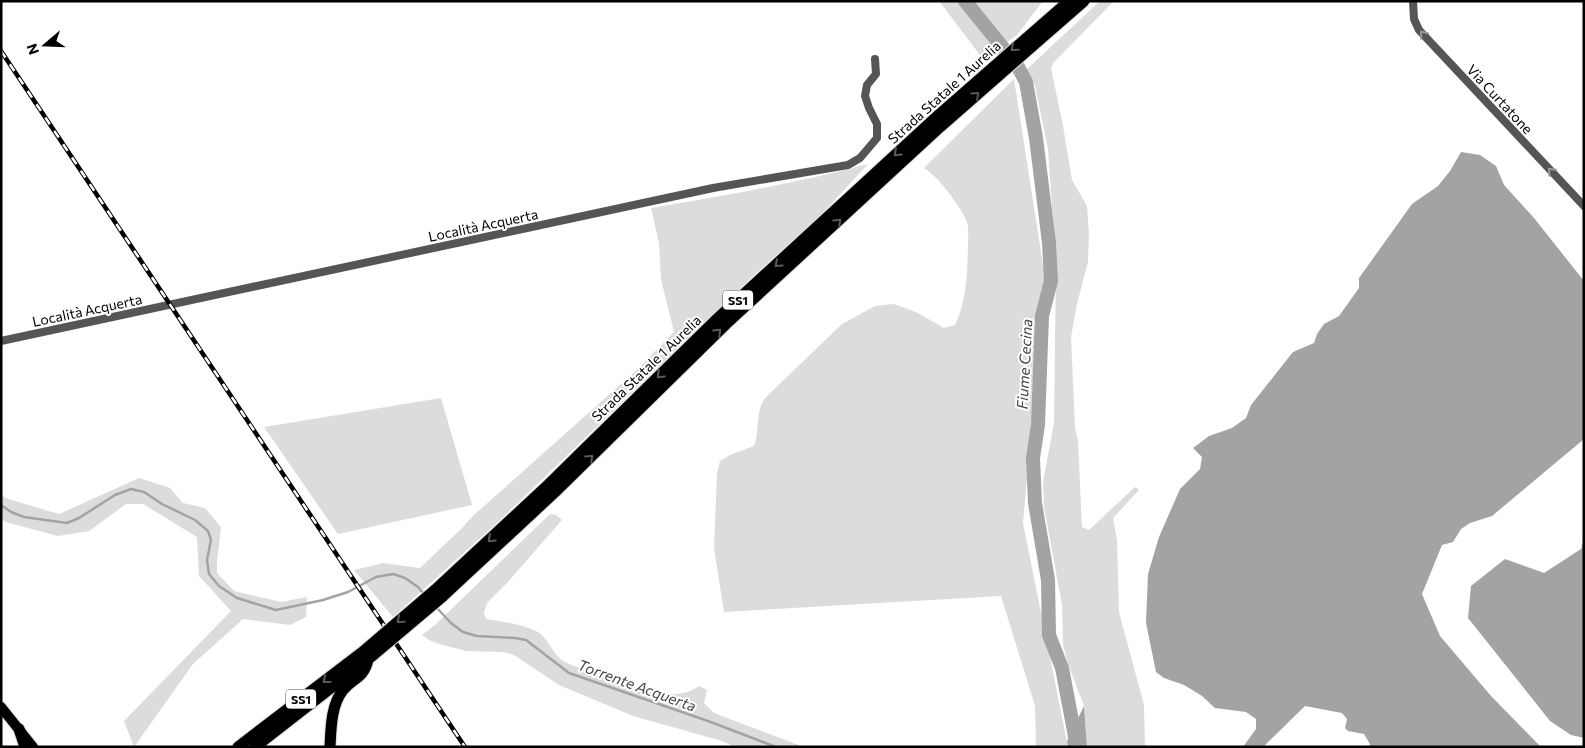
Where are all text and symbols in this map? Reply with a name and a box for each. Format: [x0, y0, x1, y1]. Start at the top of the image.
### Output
north arrow [20, 20, 70, 70]
one-way arrow [1420, 31, 1429, 40]
street label: Strada Statale 1 Aurelia [884, 37, 1004, 147]
text: N [22, 42, 42, 57]
one-way arrow [1011, 42, 1020, 51]
street label: Via Curtatone [1464, 61, 1536, 137]
one-way arrow [971, 92, 980, 101]
one-way arrow [894, 147, 903, 156]
one-way arrow [1547, 167, 1556, 176]
street label: Località Acquerta [427, 205, 539, 245]
one-way arrow [832, 219, 841, 228]
one-way arrow [775, 258, 784, 267]
street label: Località Acquerta [31, 290, 143, 330]
road number: SS1 [723, 290, 753, 310]
street label: Strada Statale 1 Aurelia [588, 311, 704, 425]
water label: Fiume Cecina [1013, 318, 1035, 410]
one-way arrow [713, 328, 722, 337]
one-way arrow [657, 369, 666, 378]
one-way arrow [584, 455, 593, 464]
one-way arrow [488, 533, 497, 542]
one-way arrow [397, 615, 406, 623]
water label: Torrente Acquerta [575, 655, 699, 715]
one-way arrow [322, 674, 332, 683]
road number: SS1 [286, 690, 316, 709]

